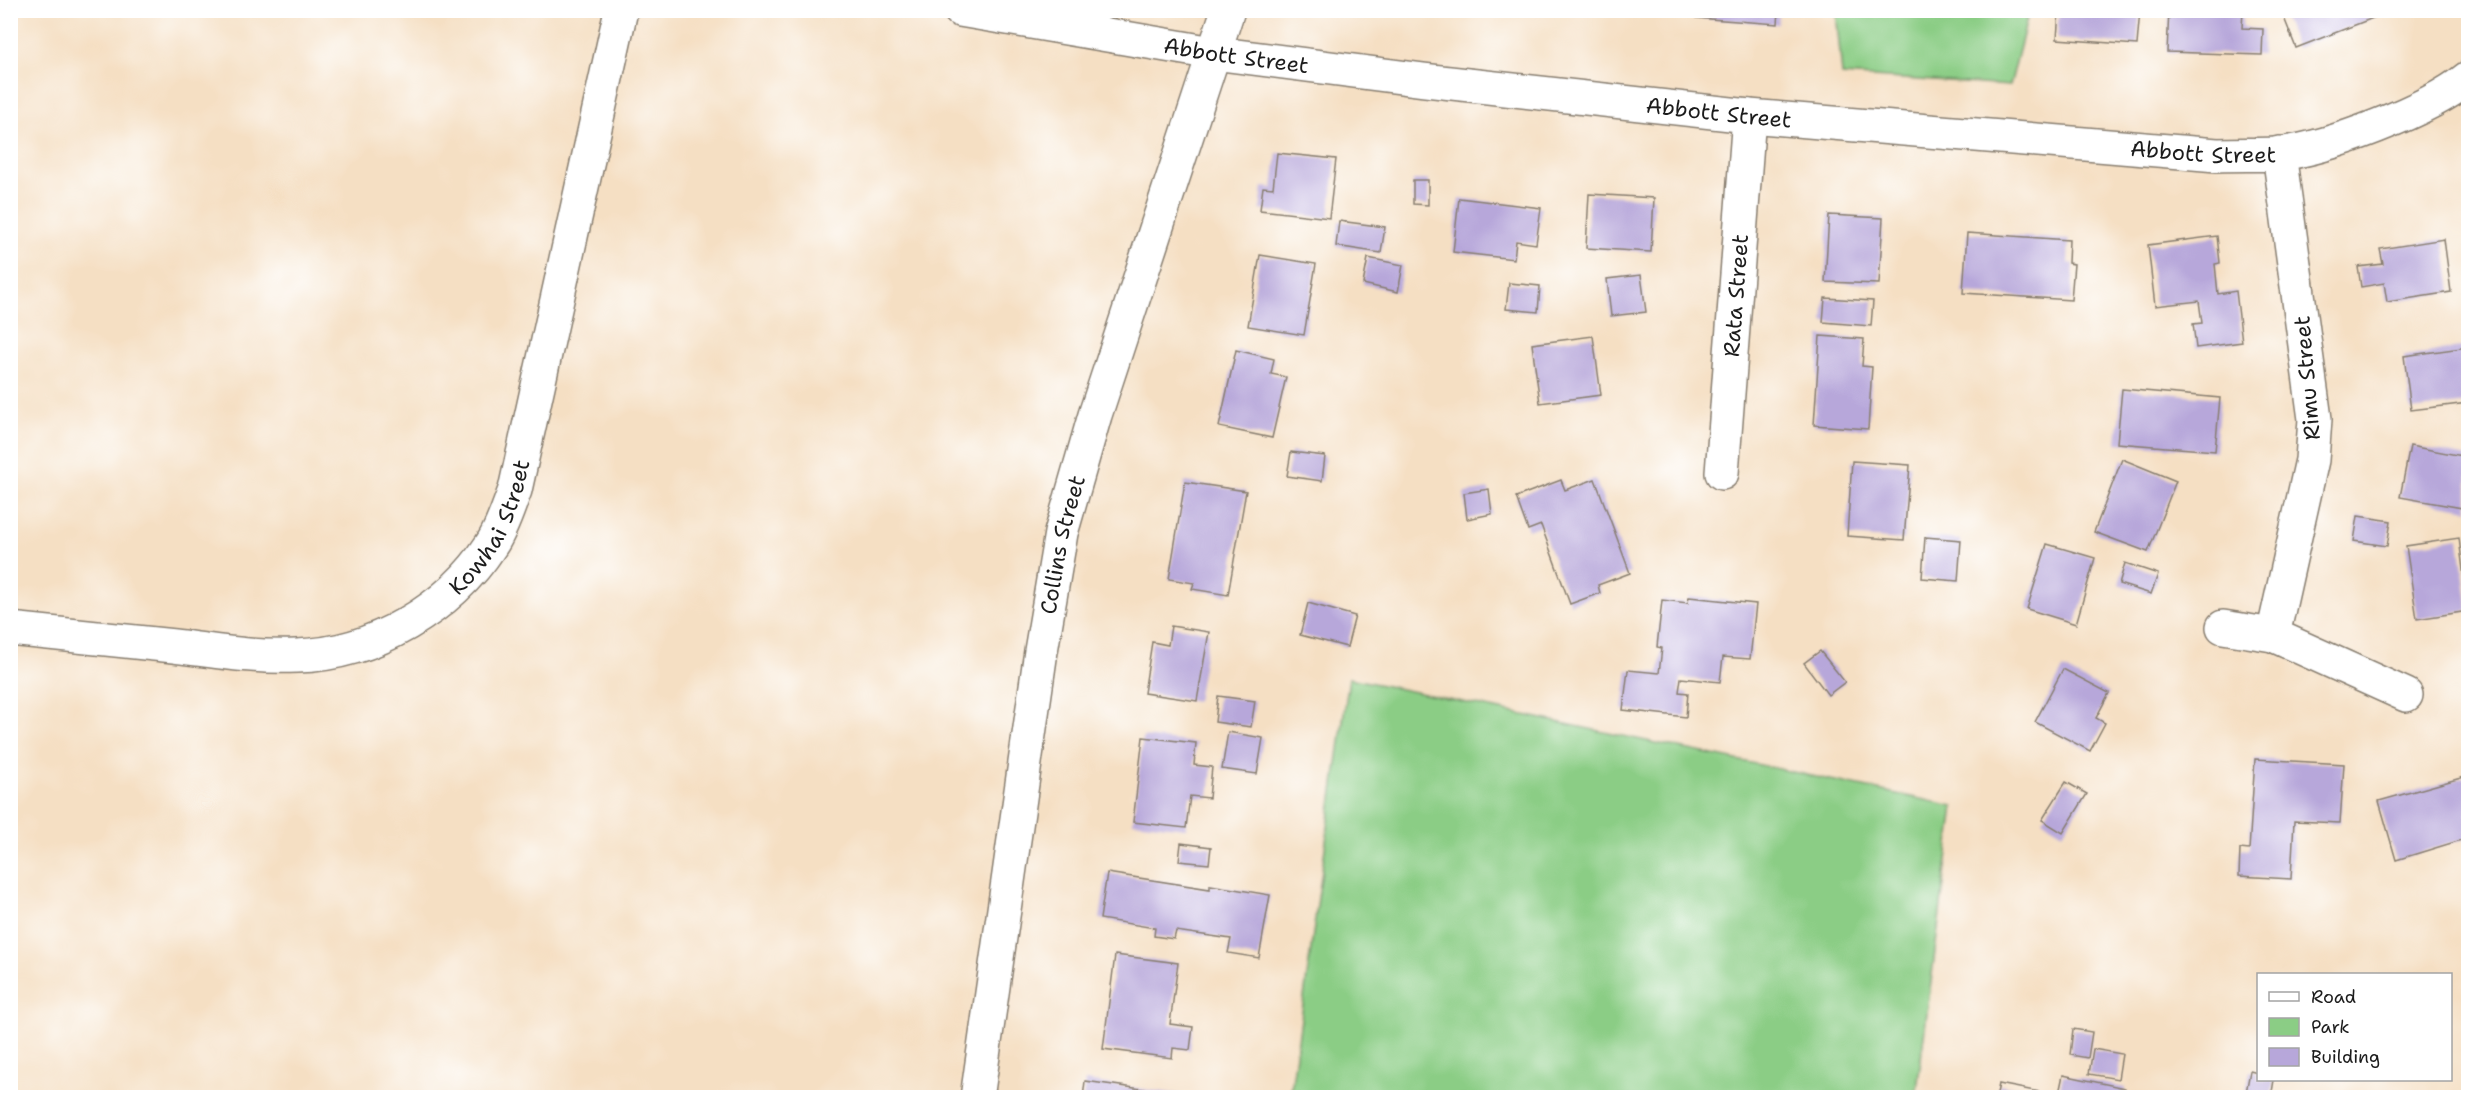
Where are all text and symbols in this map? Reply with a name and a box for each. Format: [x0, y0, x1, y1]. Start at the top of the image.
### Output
street label: Abbott Street [1162, 30, 1310, 80]
street label: Abbott Street [1645, 90, 1793, 134]
street label: Abbott Street [2129, 133, 2277, 170]
street label: Rata Street [1716, 233, 1755, 358]
street label: Rimu Street [2287, 315, 2327, 441]
street label: Kowhai Street [442, 457, 536, 601]
street label: Collins Street [1033, 472, 1091, 616]
legend [2257, 973, 2452, 1081]
text: Road [2311, 985, 2356, 1009]
text: Park [2311, 1015, 2350, 1039]
text: Building [2311, 1045, 2380, 1069]

